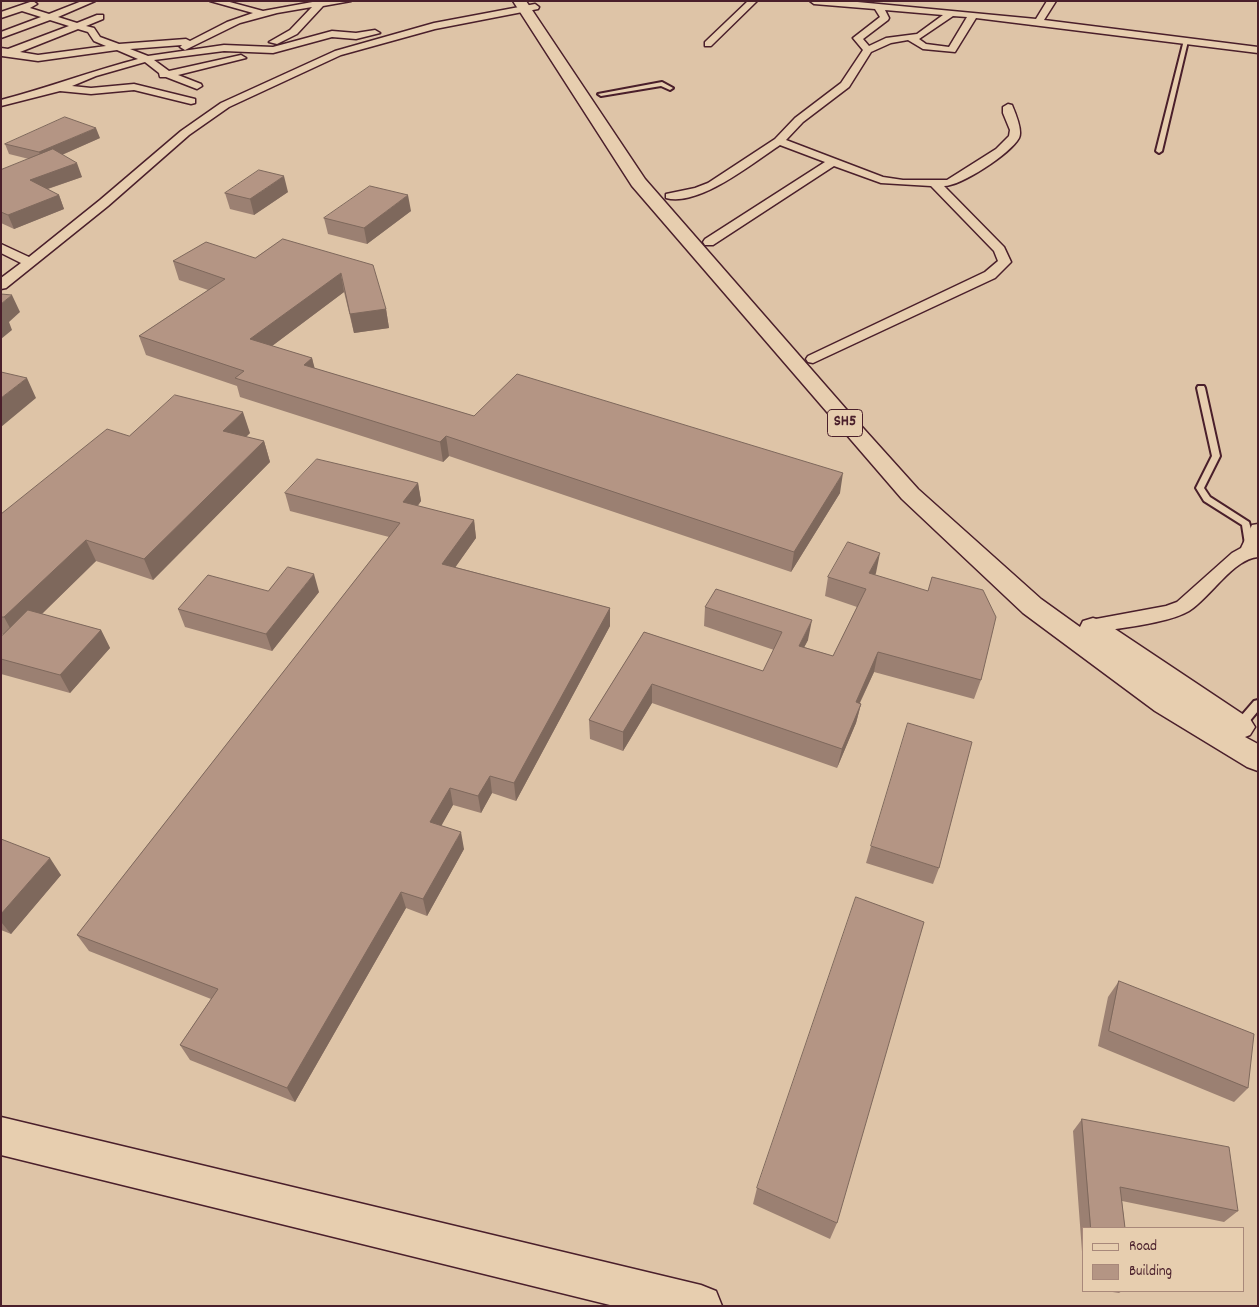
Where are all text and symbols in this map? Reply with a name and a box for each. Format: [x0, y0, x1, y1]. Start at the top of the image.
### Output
road number: SH5 [828, 409, 862, 436]
legend [1082, 1227, 1244, 1292]
text: Road [1129, 1236, 1157, 1258]
text: Building [1129, 1261, 1172, 1283]

